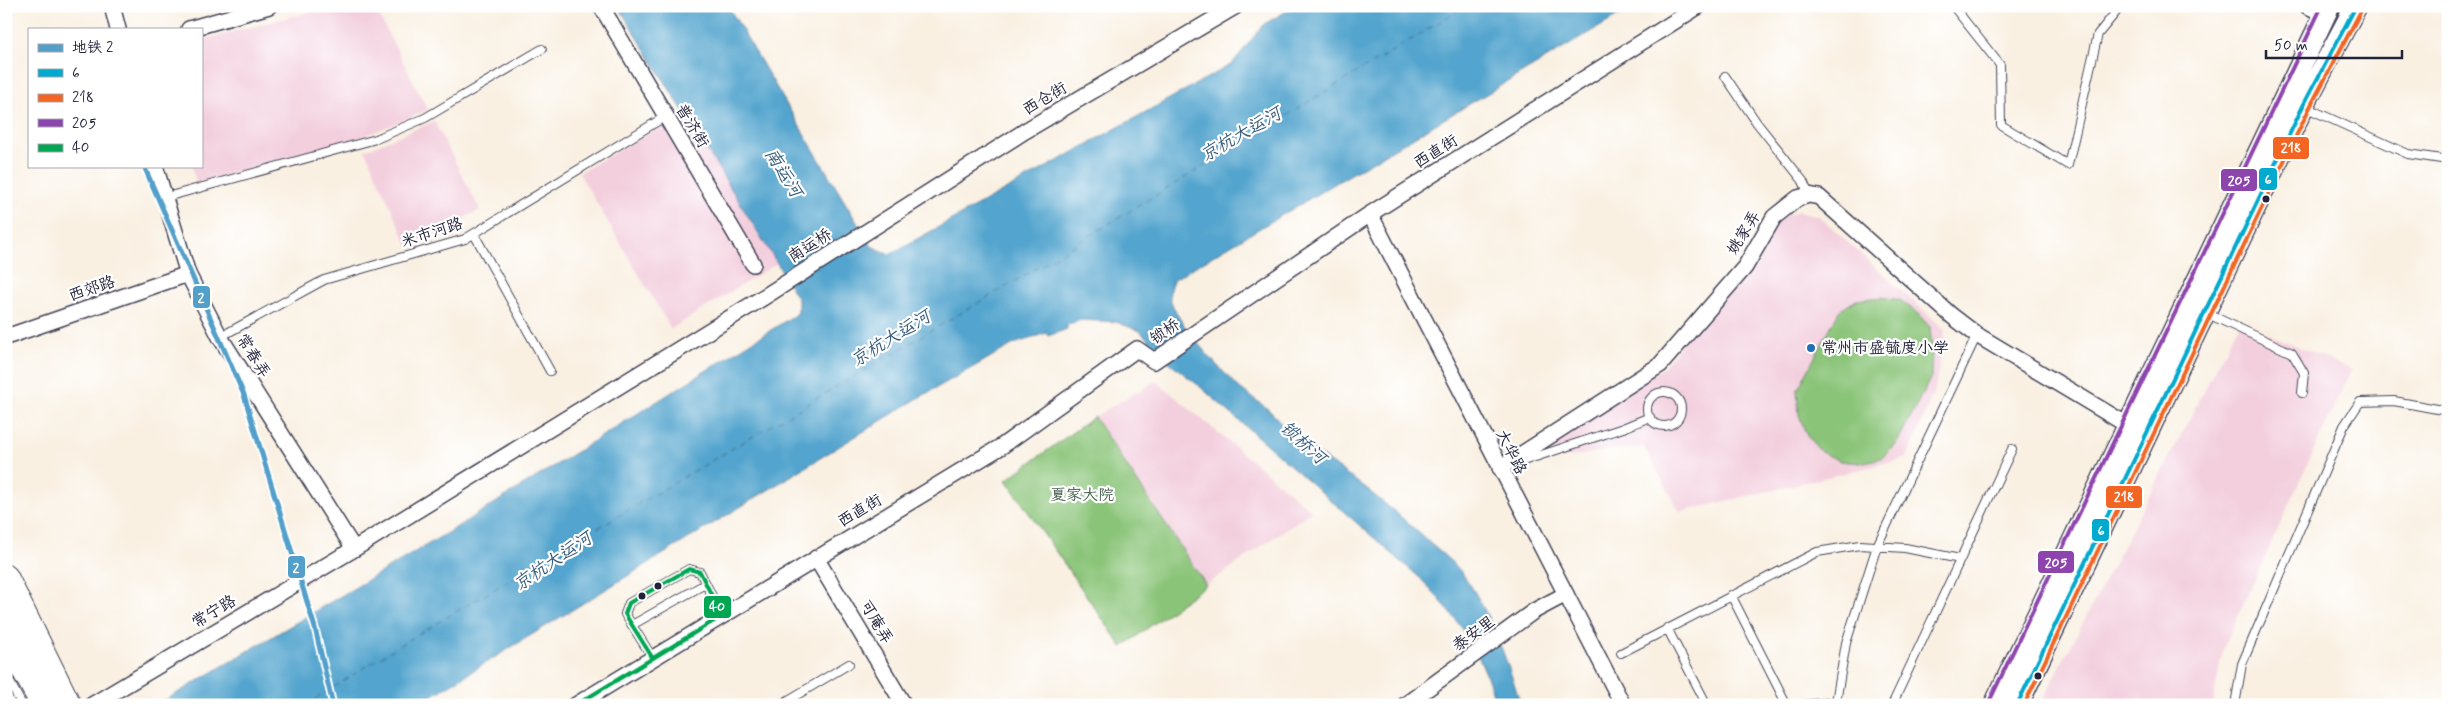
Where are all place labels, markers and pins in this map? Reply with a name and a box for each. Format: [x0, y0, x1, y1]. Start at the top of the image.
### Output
unlabelled marker [2261, 194, 2271, 204]
place label: 常州市盛毓度小学 [1821, 338, 1949, 359]
marker: 常州市盛毓度小学 [1805, 342, 1817, 354]
unlabelled marker [653, 581, 663, 591]
unlabelled marker [637, 591, 647, 601]
unlabelled marker [2033, 671, 2043, 681]

